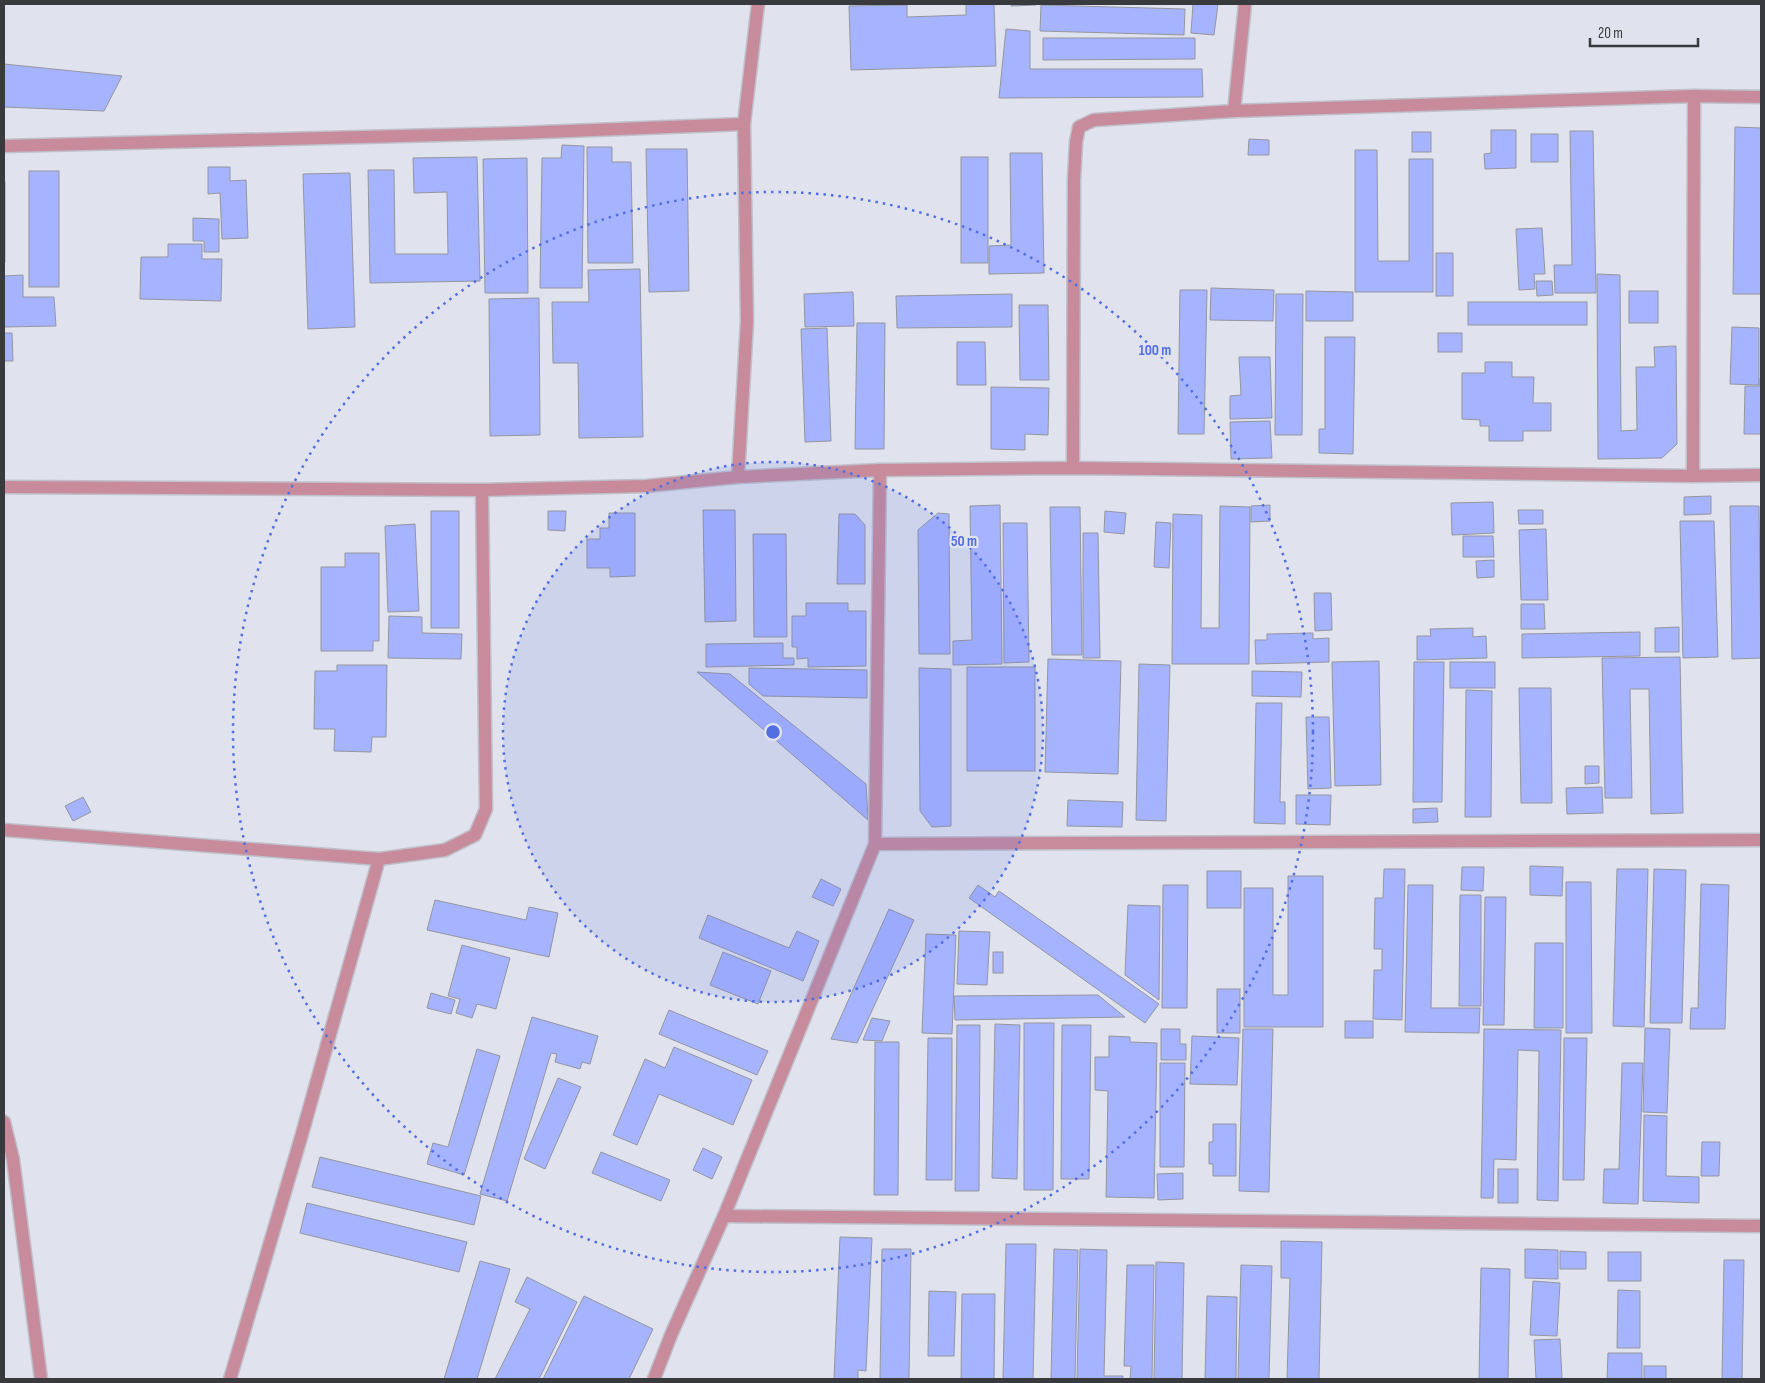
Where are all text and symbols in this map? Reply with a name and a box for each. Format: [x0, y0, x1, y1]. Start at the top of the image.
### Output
scale bar [1590, 15, 1698, 47]
text: 20 m [1598, 24, 1623, 43]
text: 100 m [1139, 341, 1171, 360]
text: 50 m [951, 532, 977, 551]
centre of rings [764, 723, 782, 741]

